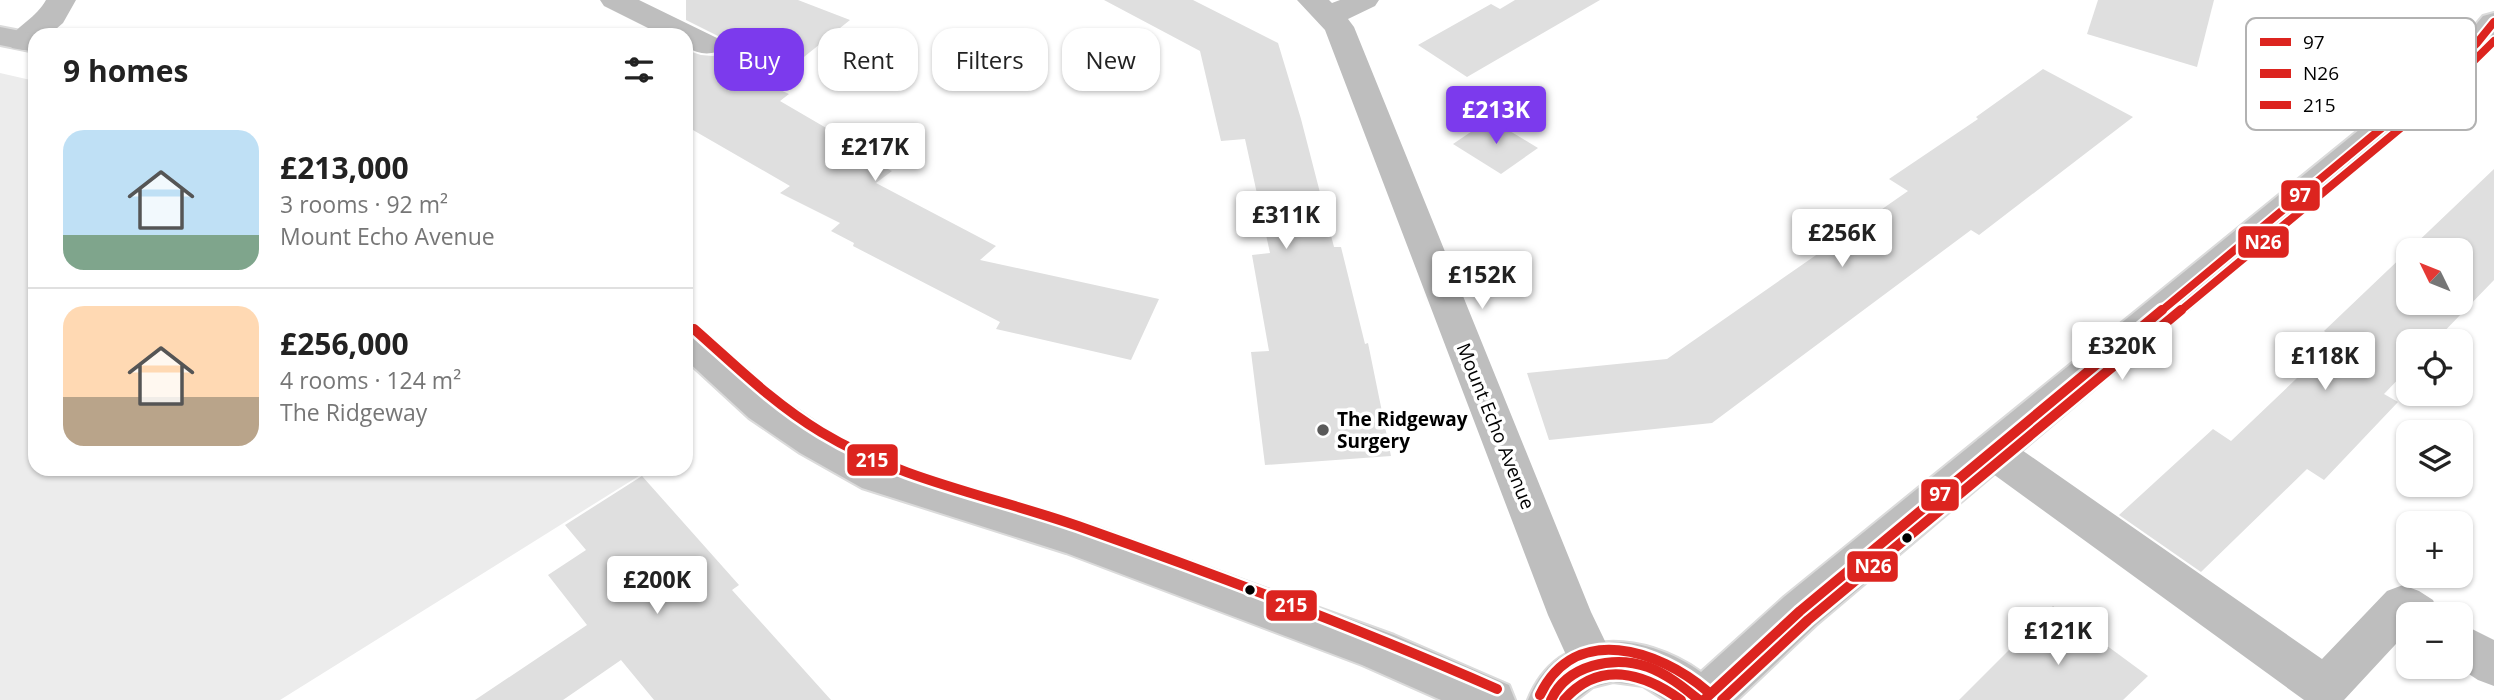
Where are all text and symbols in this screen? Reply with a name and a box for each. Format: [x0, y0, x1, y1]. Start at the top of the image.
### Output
legend [2246, 18, 2476, 130]
chip: Buy [714, 28, 804, 91]
chip: Rent [818, 28, 918, 91]
chip: Filters [932, 28, 1048, 91]
chip: New [1062, 28, 1160, 91]
text: 97 [2303, 29, 2325, 55]
text: 9 homes [63, 50, 188, 91]
icon: filters [620, 51, 658, 89]
text: N26 [2303, 60, 2339, 86]
pin: £213K [1447, 86, 1545, 146]
text: 215 [2303, 92, 2336, 118]
text: £213K [1462, 93, 1530, 125]
pin: £217K [826, 124, 924, 183]
text: £217K [841, 130, 909, 162]
text: £213,000 [280, 147, 409, 188]
icon: home [119, 158, 203, 242]
line badge: 97 [2280, 179, 2321, 212]
text: 97 [2289, 182, 2311, 208]
text: 3 rooms · 92 m² [280, 188, 448, 220]
pin: £311K [1237, 191, 1335, 251]
text: £311K [1252, 198, 1320, 230]
pin: £256K [1793, 210, 1891, 269]
text: £256K [1808, 216, 1876, 248]
text: Mount Echo Avenue [280, 220, 495, 252]
line badge: N26 [2237, 225, 2290, 259]
text: N26 [2244, 229, 2282, 255]
north arrow [2396, 238, 2473, 315]
map controls [2396, 238, 2473, 679]
pin: £152K [1433, 252, 1531, 311]
text: £152K [1448, 258, 1516, 290]
pin: £320K [2073, 322, 2171, 382]
text: £256,000 [280, 323, 409, 364]
text: £320K [2088, 329, 2156, 361]
button: locate [2396, 329, 2473, 406]
pin: £118K [2276, 332, 2374, 392]
icon: home [119, 334, 203, 418]
street label: Mount Echo Avenue [1451, 339, 1541, 513]
text: £118K [2291, 339, 2359, 371]
text: 4 rooms · 124 m² [280, 364, 461, 396]
text: The Ridgeway [280, 396, 427, 428]
place label: The Ridgeway Surgery [1337, 406, 1468, 454]
button: layers [2396, 420, 2473, 497]
marker: The Ridgeway Surgery [1315, 422, 1331, 438]
line badge: 215 [846, 443, 899, 477]
text: 215 [856, 447, 888, 473]
line badge: 97 [1920, 478, 1960, 512]
text: 97 [1929, 481, 1951, 507]
button: + [2396, 511, 2473, 588]
unlabelled marker [1900, 531, 1914, 545]
line badge: N26 [1846, 550, 1899, 583]
text: N26 [1854, 553, 1892, 579]
pin: £200K [608, 556, 706, 616]
text: £200K [623, 563, 691, 595]
unlabelled marker [1243, 583, 1257, 597]
line badge: 215 [1265, 589, 1318, 622]
text: 215 [1275, 592, 1307, 618]
button: − [2396, 602, 2473, 679]
pin: £121K [2009, 608, 2107, 667]
text: £121K [2024, 614, 2092, 646]

